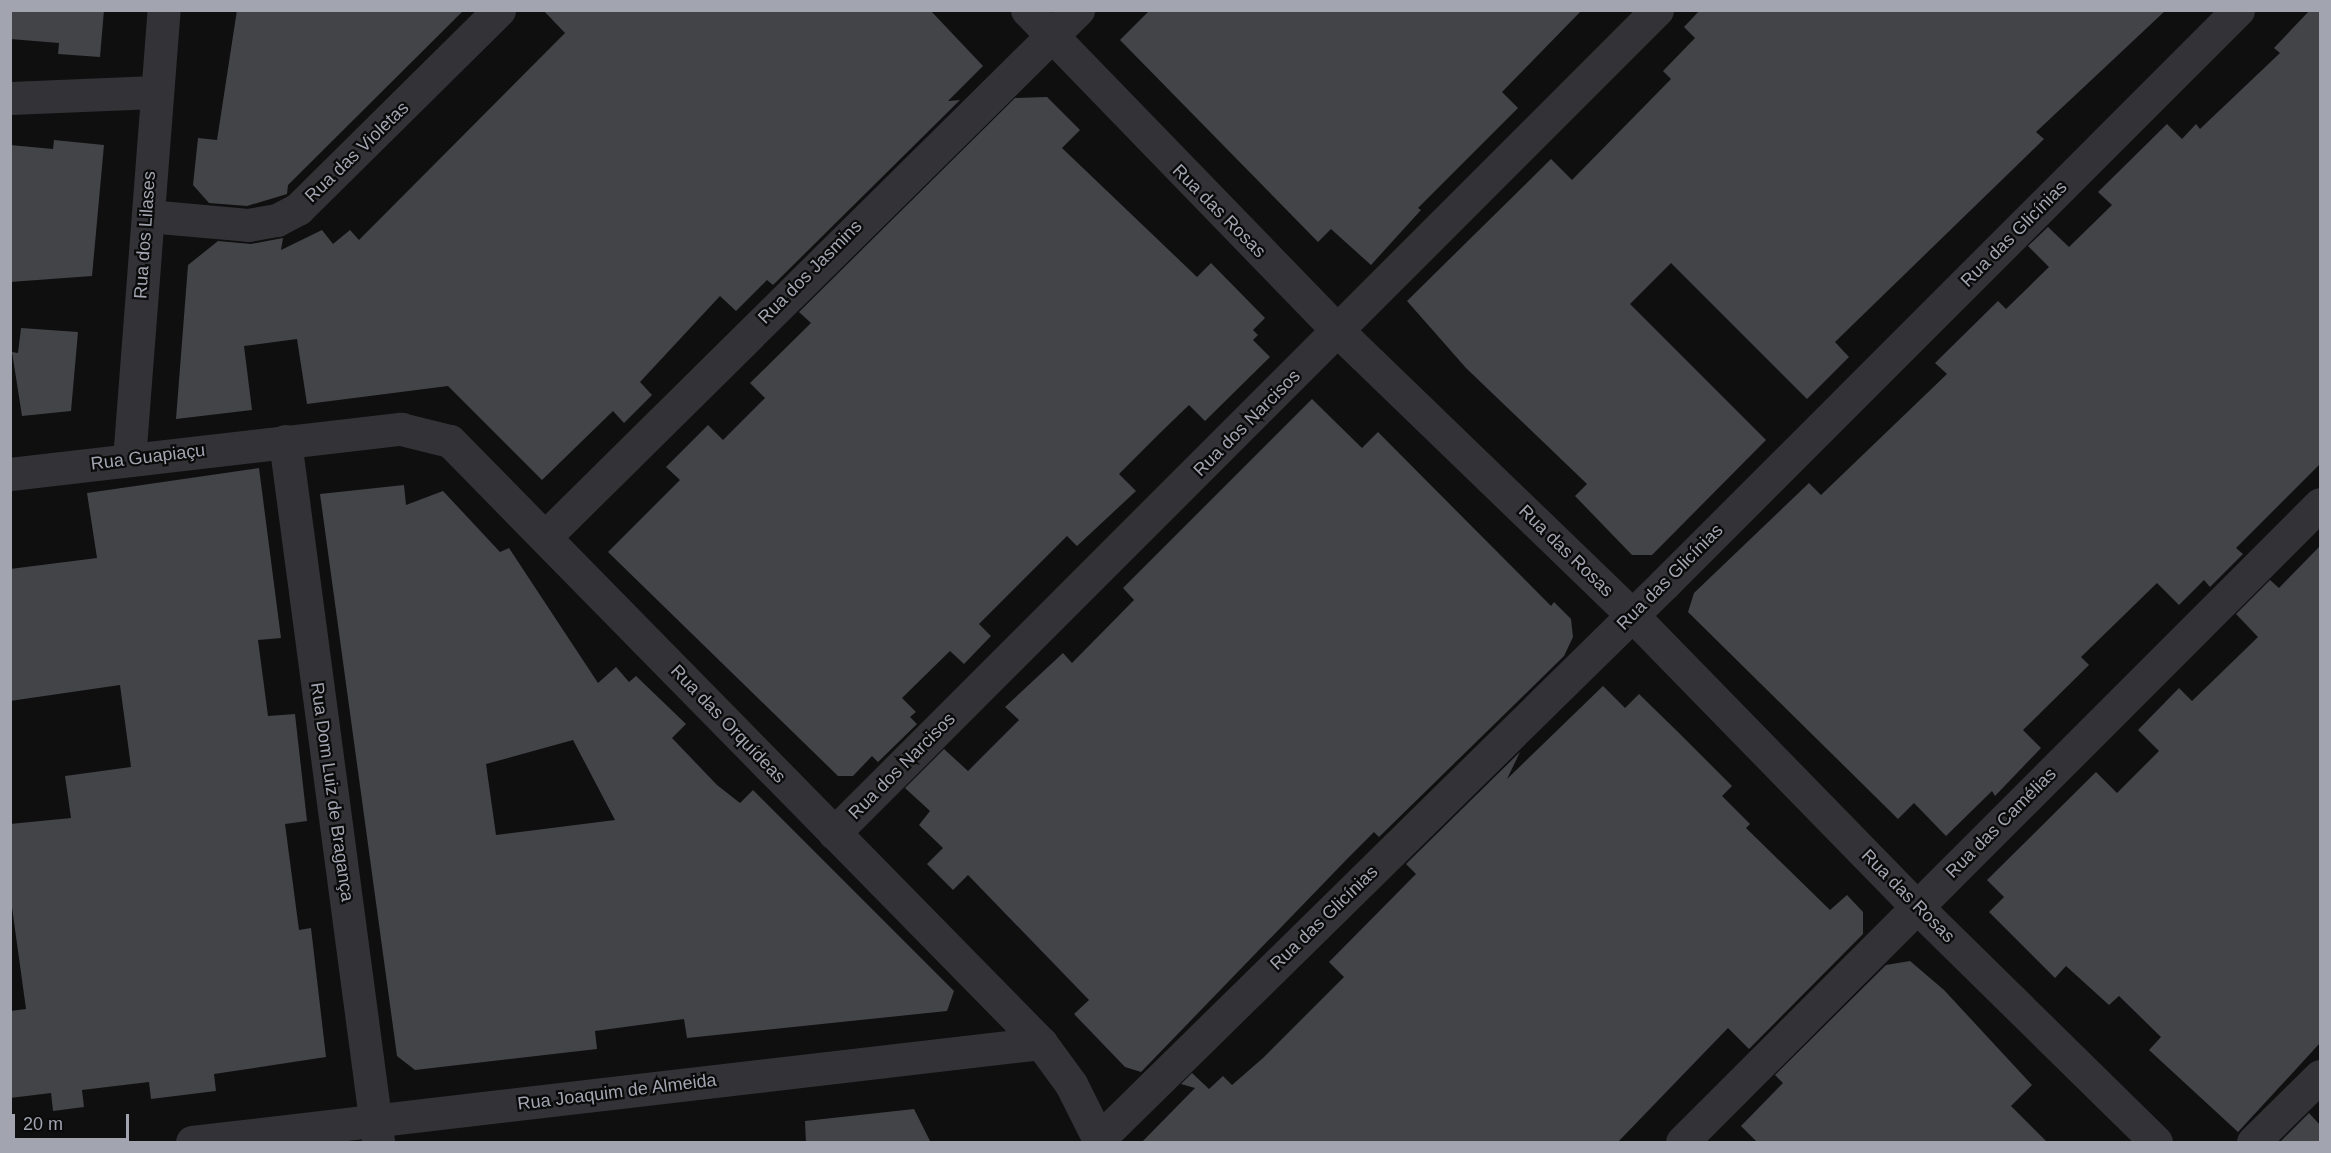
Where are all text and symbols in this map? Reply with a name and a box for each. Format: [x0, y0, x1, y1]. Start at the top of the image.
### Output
street label: Rua das Violetas [301, 97, 413, 207]
street label: Rua das Rosas [1168, 160, 1270, 262]
street label: Rua dos Lilases [130, 170, 160, 300]
street label: Rua das Glicínias [1956, 176, 2072, 292]
street label: Rua dos Jasmins [754, 216, 866, 328]
street label: Rua dos Narcisos [1189, 365, 1305, 481]
street label: Rua Guapiaçu [90, 439, 206, 475]
street label: Rua das Rosas [1514, 500, 1618, 602]
street label: Rua das Glicínias [1612, 519, 1728, 635]
street label: Rua das Orquídeas [666, 660, 790, 788]
street label: Rua Dom Luiz de Bragança [306, 681, 358, 903]
street label: Rua dos Narcisos [844, 708, 960, 824]
street label: Rua das Camélias [1941, 763, 2061, 883]
street label: Rua das Rosas [1857, 845, 1959, 947]
street label: Rua das Glicínias [1266, 861, 1382, 975]
street label: Rua Joaquim de Almeida [516, 1069, 718, 1115]
scale bar [15, 1102, 132, 1140]
text: 20 m [23, 1114, 63, 1134]

